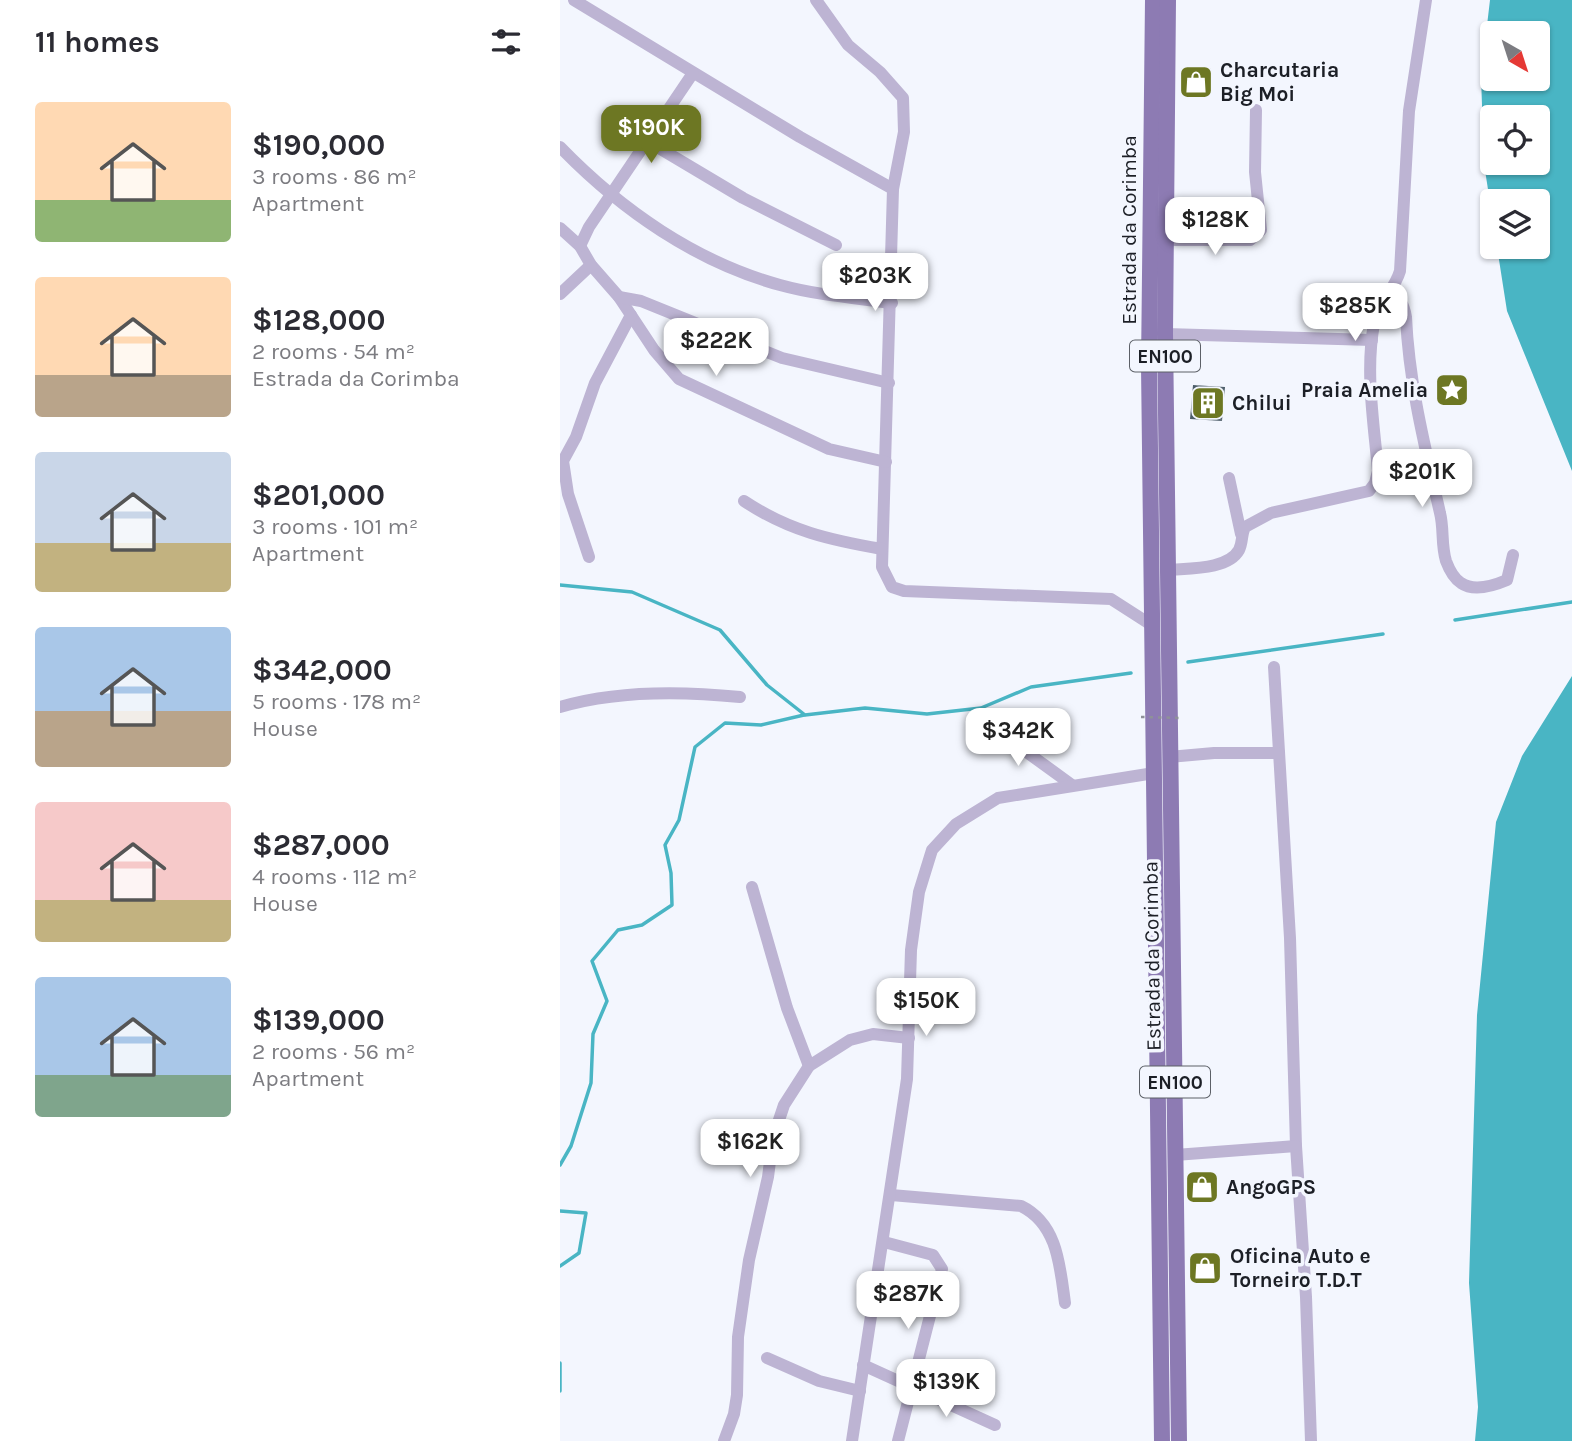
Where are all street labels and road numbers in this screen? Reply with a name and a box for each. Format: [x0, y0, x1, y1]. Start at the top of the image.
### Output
street label: Estrada da Corimba [1117, 135, 1141, 325]
road number: EN100 [1130, 340, 1200, 372]
street label: Estrada da Corimba [1138, 861, 1166, 1051]
road number: EN100 [1140, 1066, 1210, 1098]

